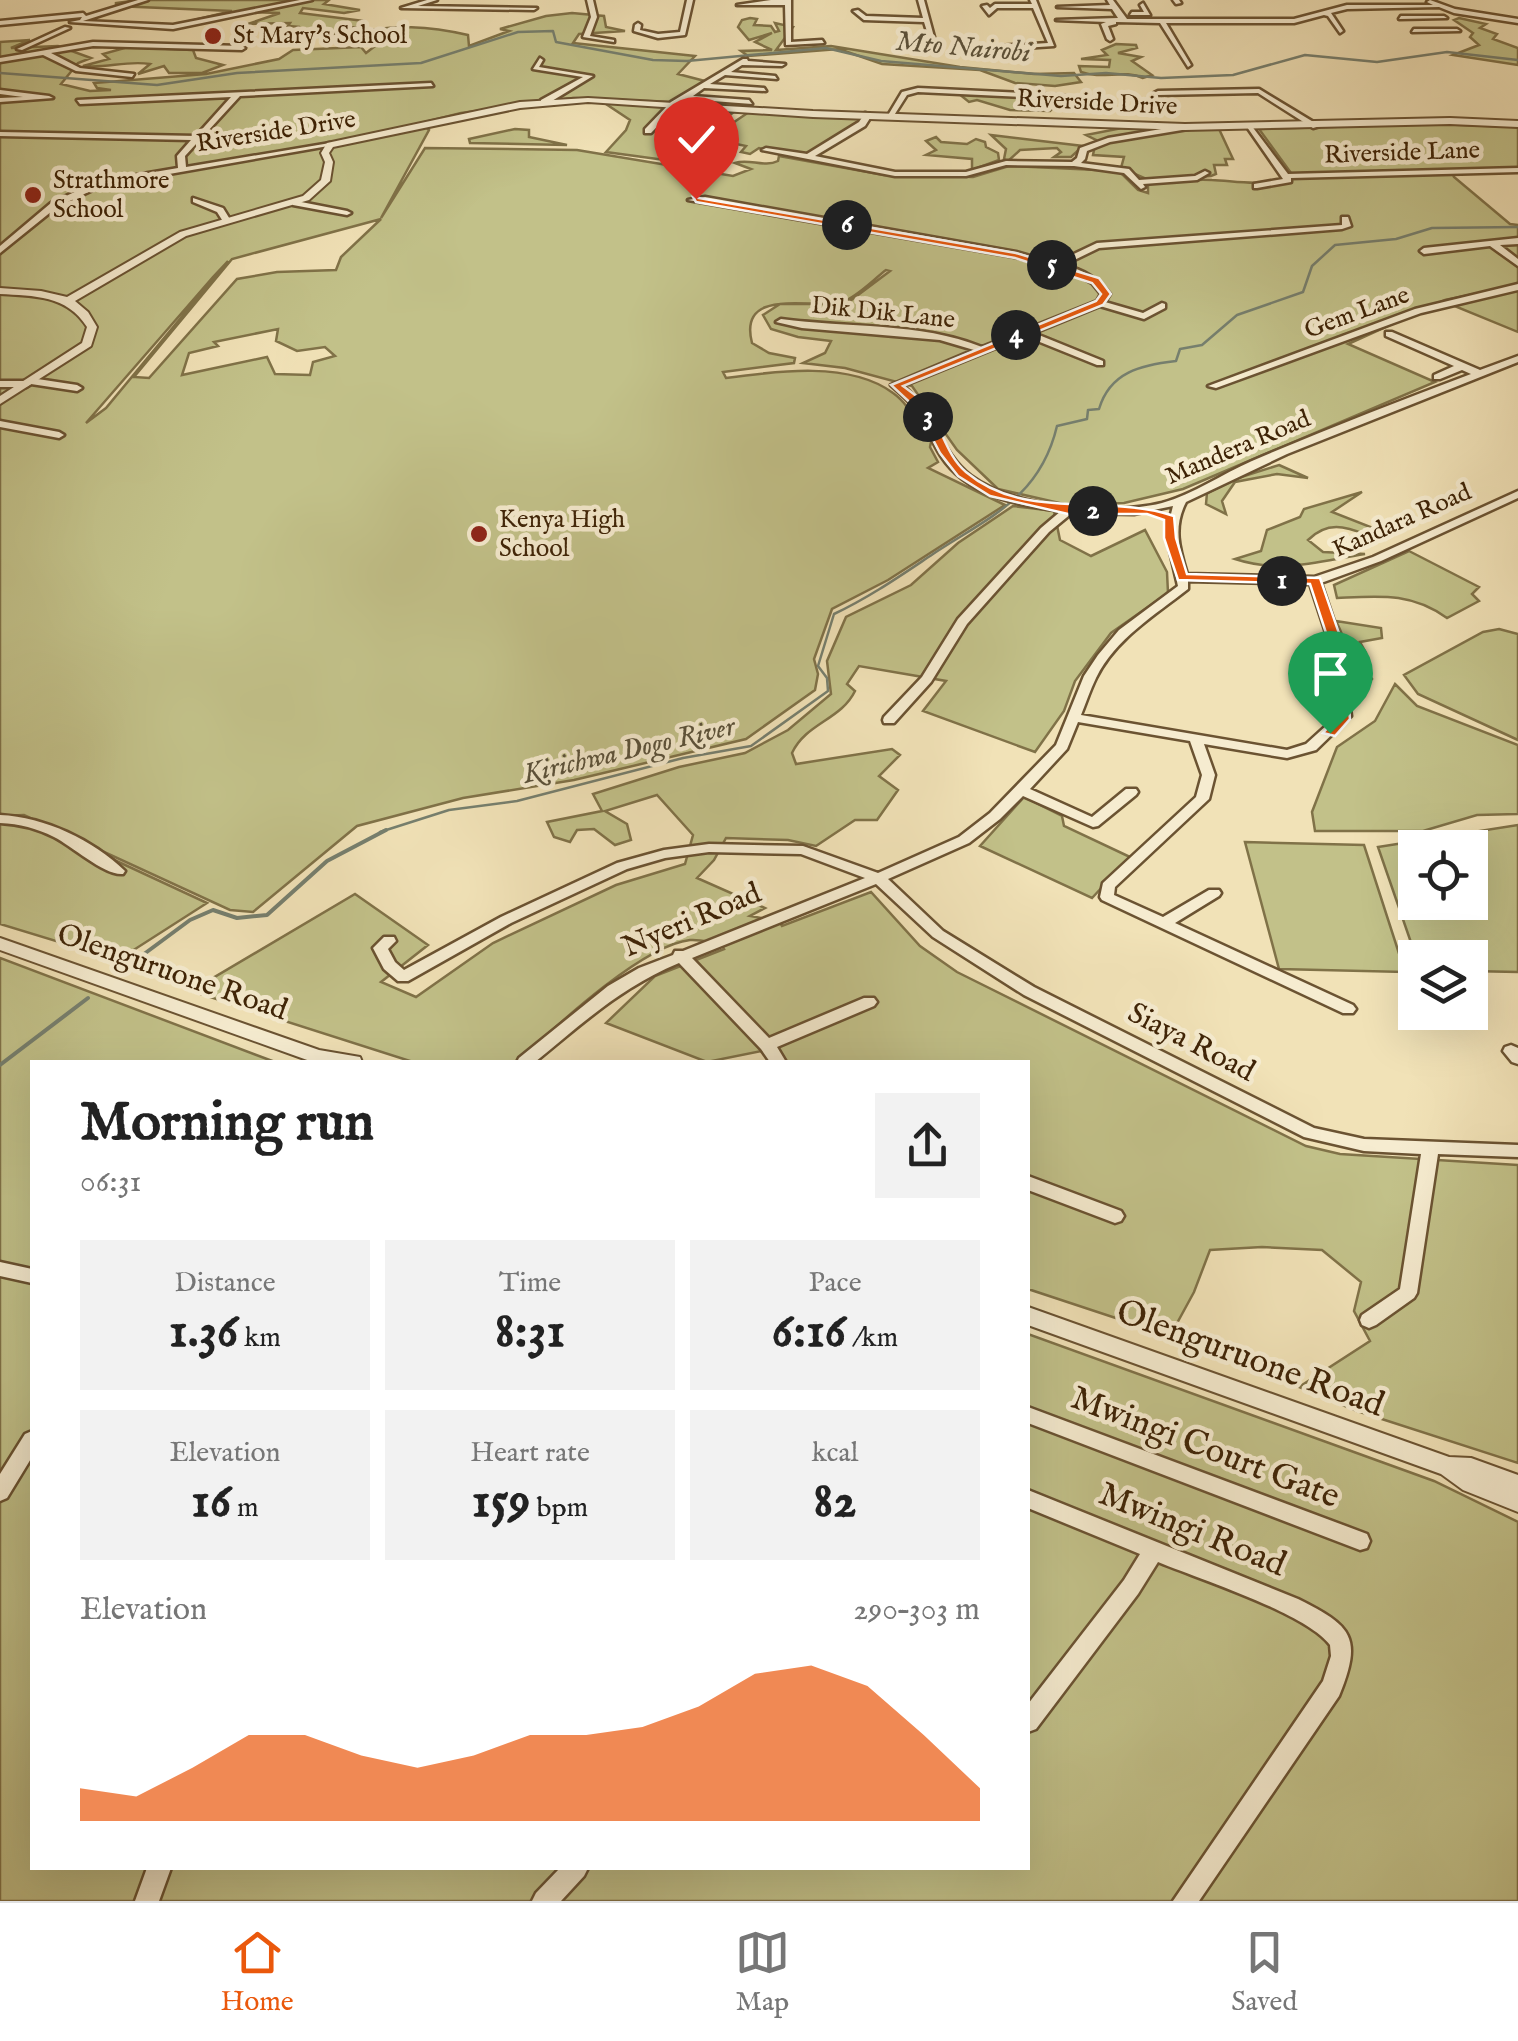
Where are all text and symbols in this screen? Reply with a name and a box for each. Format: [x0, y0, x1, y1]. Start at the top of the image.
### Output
place label: St Mary's School [233, 20, 407, 52]
marker: St Mary's School [202, 25, 224, 47]
water label: Mto Nairobi [894, 25, 1034, 71]
street label: Riverside Drive [1016, 83, 1178, 123]
pin [654, 97, 739, 200]
street label: Riverside Drive [194, 104, 358, 160]
icon: check [669, 112, 724, 167]
street label: Riverside Lane [1323, 134, 1481, 172]
place label: Strathmore School [53, 165, 170, 226]
marker: Strathmore School [22, 184, 44, 206]
pin: 6 [822, 200, 872, 250]
text: 6 [841, 207, 853, 242]
pin: 5 [1027, 240, 1077, 290]
text: 5 [1047, 247, 1057, 282]
street label: Gem Lane [1300, 279, 1414, 347]
street label: Dik Dik Lane [809, 290, 957, 336]
pin: 4 [991, 310, 1041, 360]
text: 4 [1009, 317, 1023, 352]
pin: 3 [903, 392, 953, 442]
text: 3 [923, 399, 933, 434]
street label: Mandera Road [1161, 403, 1316, 493]
street label: Kandara Road [1328, 476, 1477, 566]
pin: 2 [1068, 486, 1118, 536]
text: 2 [1086, 493, 1100, 528]
place label: Kenya High School [499, 504, 626, 565]
marker: Kenya High School [468, 523, 490, 545]
pin: 1 [1257, 556, 1307, 606]
text: 1 [1277, 563, 1287, 598]
pin [1288, 631, 1373, 734]
icon: arrive [1303, 646, 1358, 701]
water label: Kirichwa Dogo River [519, 709, 740, 793]
map controls [1398, 830, 1488, 1030]
button: locate [1398, 830, 1488, 920]
street label: Nyeri Road [617, 874, 768, 967]
street label: Olenguruone Road [52, 916, 293, 1031]
button: layers [1398, 940, 1488, 1030]
street label: Siaya Road [1121, 995, 1262, 1092]
text: Morning run [80, 1089, 374, 1159]
button: share [875, 1093, 980, 1198]
text: 06:31 [80, 1162, 142, 1203]
text: Distance [174, 1266, 276, 1301]
text: Time [499, 1266, 561, 1301]
text: Pace [809, 1266, 861, 1301]
street label: Olenguruone Road [1110, 1290, 1390, 1428]
text: 1.36 [169, 1301, 238, 1364]
text: 8:31 [495, 1301, 565, 1364]
text: 6:16 [772, 1301, 846, 1364]
text: km [238, 1321, 281, 1356]
text: /km [846, 1321, 898, 1356]
street label: Mwingi Court Gate [1064, 1376, 1346, 1520]
text: Elevation [169, 1436, 281, 1471]
text: Heart rate [470, 1436, 590, 1471]
text: kcal [812, 1436, 858, 1471]
text: 16 [191, 1471, 231, 1534]
text: 159 [472, 1471, 530, 1534]
text: 82 [813, 1471, 857, 1534]
street label: Mwingi Road [1092, 1472, 1293, 1588]
text: m [231, 1491, 259, 1526]
text: bpm [530, 1491, 588, 1526]
text: Elevation [80, 1590, 207, 1631]
text: 290–303 m [853, 1590, 980, 1631]
tab: Home [221, 1925, 294, 2020]
tab: Map [735, 1925, 790, 2020]
tab: Saved [1231, 1925, 1297, 2020]

